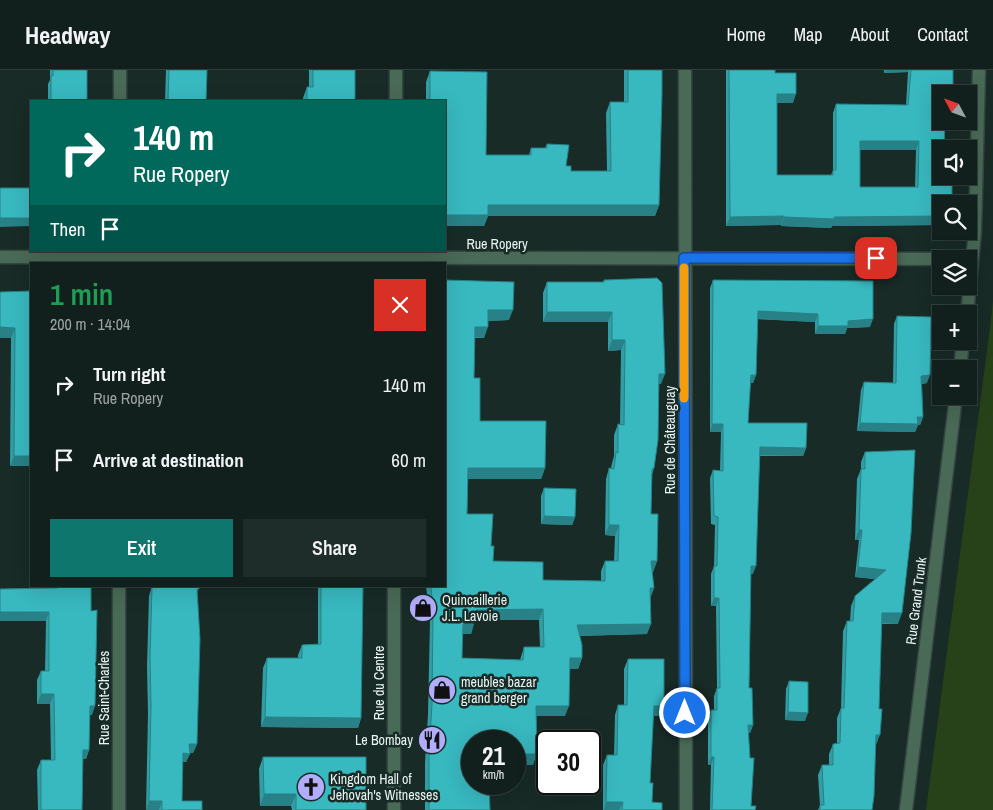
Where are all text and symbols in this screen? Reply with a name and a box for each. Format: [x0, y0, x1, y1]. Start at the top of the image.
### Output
text: Headway [25, 19, 110, 51]
text: Home [726, 22, 766, 47]
text: Map [794, 22, 823, 47]
text: About [851, 22, 889, 47]
text: Contact [917, 22, 968, 47]
north arrow [932, 85, 978, 130]
map controls [932, 85, 977, 405]
text: 140 m [133, 114, 214, 161]
icon: right [50, 120, 115, 185]
button: sound [932, 140, 977, 185]
text: Rue Ropery [133, 159, 229, 189]
button: search [932, 195, 977, 240]
icon: arrive [96, 215, 124, 243]
text: Then [50, 216, 86, 242]
street label: Rue Ropery [466, 235, 528, 253]
pin [855, 237, 897, 279]
icon: arrive [862, 244, 890, 272]
button: layers [932, 250, 977, 295]
text: 1 min [50, 274, 113, 314]
button: close [374, 279, 426, 331]
button: + [932, 305, 977, 350]
text: 200 m · 14:04 [50, 313, 130, 335]
button: − [932, 360, 977, 405]
text: Turn right [93, 361, 165, 387]
icon: right [50, 371, 78, 399]
text: 140 m [383, 372, 426, 398]
street label: Rue de Châteauguay [661, 385, 679, 494]
text: Rue Ropery [93, 387, 163, 409]
icon: arrive [50, 446, 78, 474]
text: Arrive at destination [93, 447, 244, 473]
text: 60 m [391, 447, 426, 473]
button: Exit [50, 519, 233, 577]
button: Share [243, 519, 426, 577]
street label: Rue Grand Trunk [902, 556, 930, 646]
place label: Quincaillerie J.L. Lavoie [442, 591, 507, 625]
shop icon: Quincaillerie J.L. Lavoie [408, 593, 438, 623]
street label: Rue du Centre [370, 646, 388, 720]
street label: Rue Saint-Charles [95, 651, 113, 745]
place label: meubles bazar grand berger [461, 673, 536, 707]
shop icon: meubles bazar grand berger [427, 675, 457, 705]
position arrow [658, 686, 710, 738]
restaurant icon: Le Bombay [417, 725, 447, 755]
speed limit sign: 30 [536, 730, 601, 795]
place label: Le Bombay [355, 731, 413, 749]
text: 21 [482, 739, 505, 773]
text: km/h [483, 767, 504, 783]
place label: Kingdom Hall of Jehovah's Witnesses [330, 770, 438, 804]
church icon: Kingdom Hall of Jehovah's Witnesses [296, 772, 326, 802]

